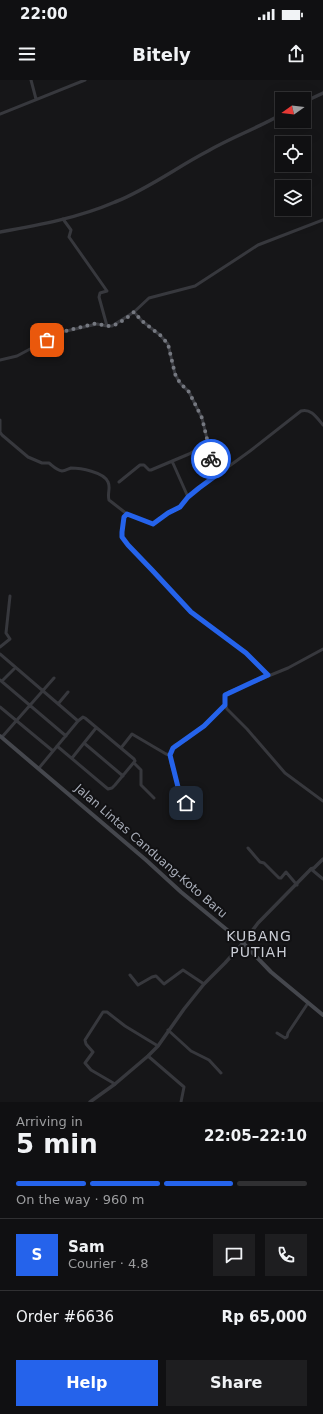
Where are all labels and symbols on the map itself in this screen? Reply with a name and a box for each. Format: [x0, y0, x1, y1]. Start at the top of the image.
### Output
north arrow [275, 92, 311, 128]
pin [30, 323, 64, 357]
courier [191, 439, 231, 479]
street label: Jalan Lintas Canduang-Koto Baru [71, 780, 230, 921]
pin [169, 786, 203, 820]
district label: KUBANG PUTIAH [226, 928, 292, 960]

